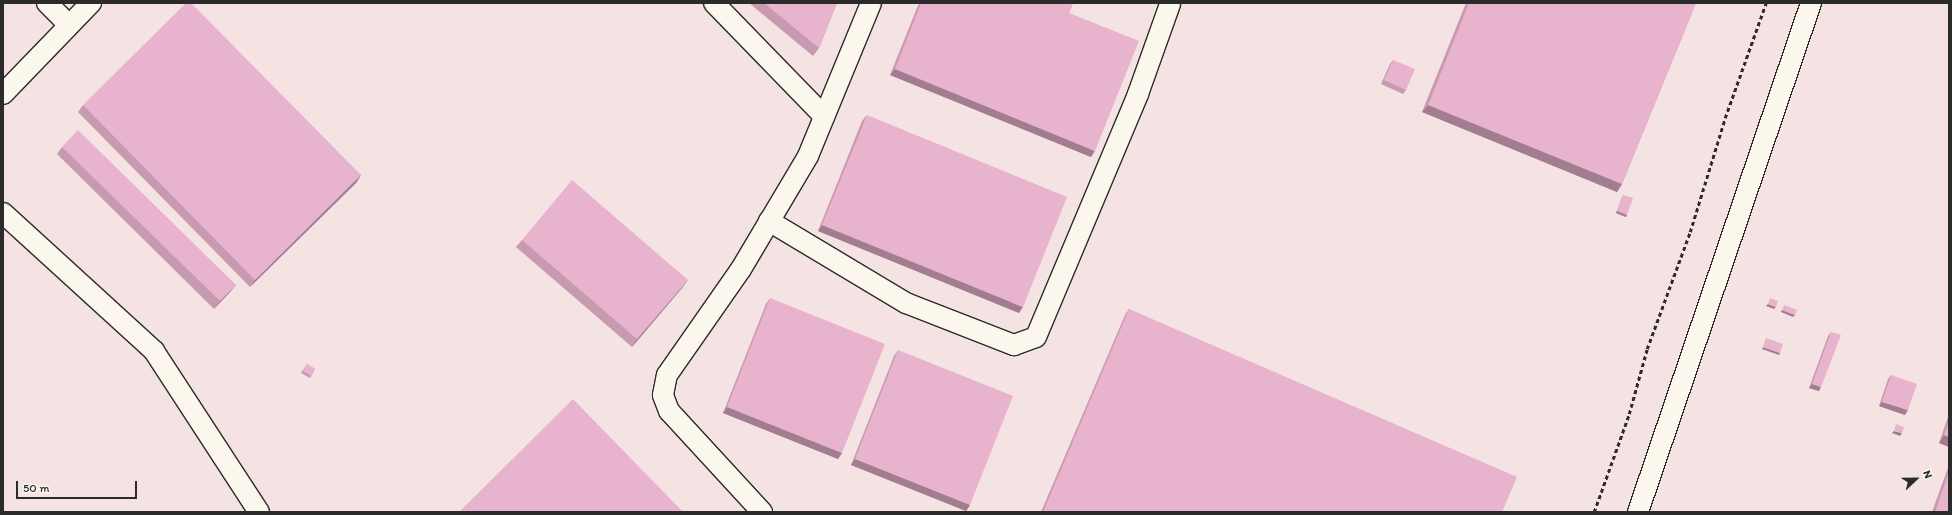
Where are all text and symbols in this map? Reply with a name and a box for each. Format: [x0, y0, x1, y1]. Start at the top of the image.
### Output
north arrow [1896, 459, 1936, 499]
text: N [1920, 468, 1935, 480]
scale bar [18, 473, 139, 499]
text: 50 m [23, 481, 49, 495]

